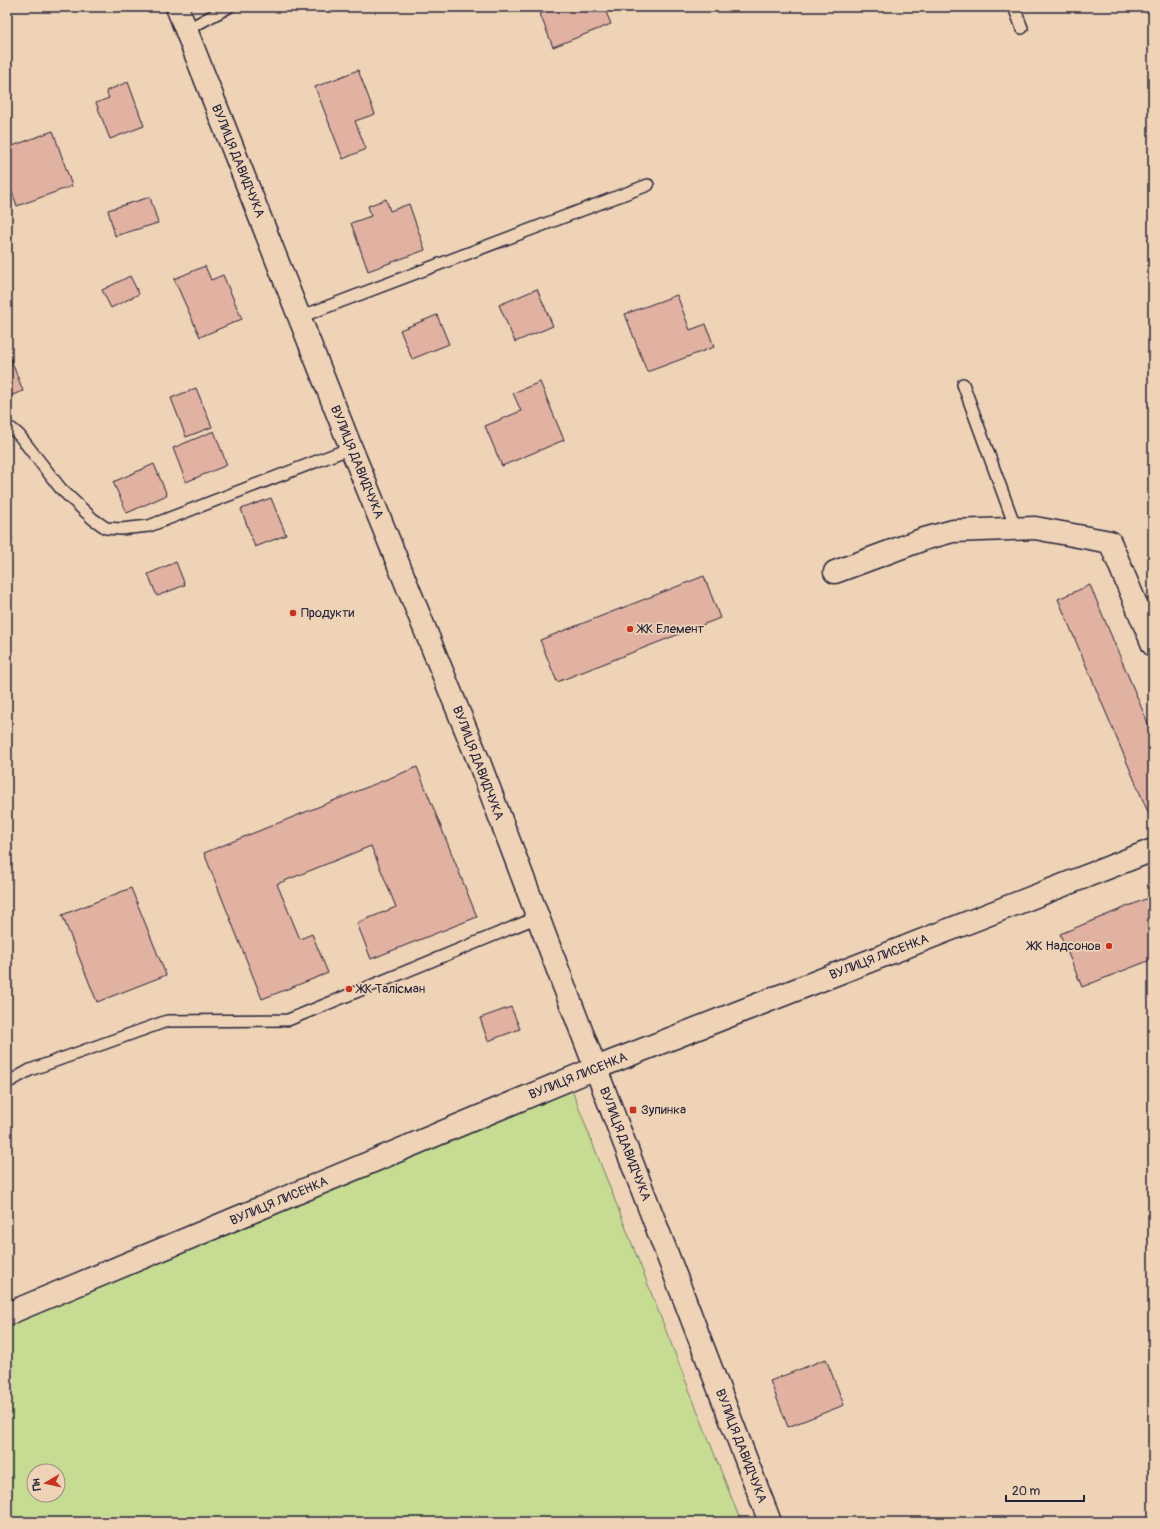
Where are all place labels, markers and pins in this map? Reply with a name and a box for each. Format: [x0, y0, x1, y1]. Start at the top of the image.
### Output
place label: Продукти [301, 605, 354, 621]
marker: Продукти [288, 608, 298, 618]
place label: ЖК Елемент [636, 621, 705, 637]
marker: ЖК Елемент [625, 624, 635, 634]
place label: ЖК Надсонов [1025, 938, 1101, 954]
marker: ЖК Надсонов [1104, 941, 1114, 951]
place label: ЖК Талiсман [355, 981, 425, 997]
marker: ЖК Талiсман [344, 984, 354, 994]
place label: Зупинка [641, 1102, 686, 1118]
marker: Зупинка [628, 1105, 638, 1115]

